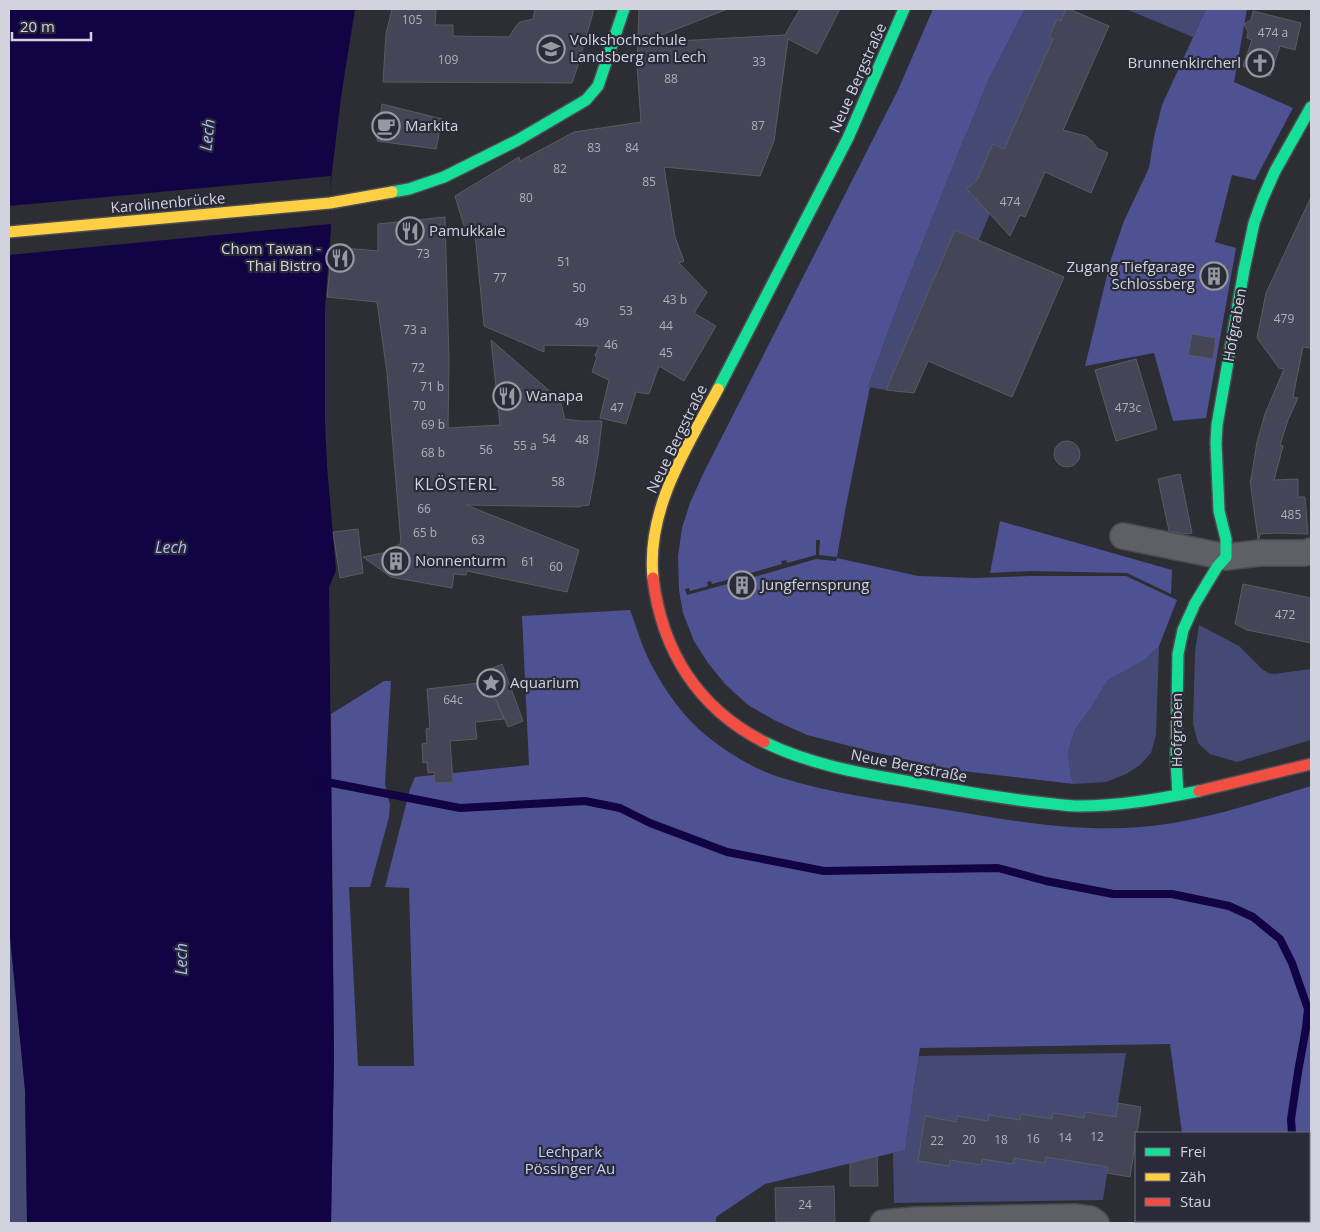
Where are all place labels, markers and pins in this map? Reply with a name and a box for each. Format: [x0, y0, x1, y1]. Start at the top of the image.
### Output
place label: Volkshochschule Landsberg am Lech [570, 29, 706, 66]
school or university icon: Volkshochschule Landsberg am Lech [536, 34, 566, 64]
church icon: Brunnenkircherl [1245, 48, 1275, 78]
place label: Brunnenkircherl [1127, 52, 1241, 72]
cafe icon: Markita [371, 111, 401, 141]
place label: Markita [405, 115, 458, 135]
restaurant icon: Pamukkale [395, 216, 425, 246]
place label: Pamukkale [429, 220, 506, 240]
place label: Chom Tawan - Thai Bistro [221, 238, 321, 275]
restaurant icon: Chom Tawan - Thai Bistro [325, 243, 355, 273]
place label: Zugang Tiefgarage Schlossberg [1066, 256, 1195, 293]
building icon: Zugang Tiefgarage Schlossberg [1199, 261, 1229, 291]
restaurant icon: Wanapa [492, 381, 522, 411]
place label: Wanapa [526, 385, 583, 405]
building icon: Nonnenturm [381, 546, 411, 576]
place label: Nonnenturm [415, 550, 506, 570]
building icon: Jungfernsprung [727, 570, 757, 600]
place label: Jungfernsprung [759, 574, 869, 594]
place icon: Aquarium [476, 668, 506, 698]
place label: Aquarium [510, 672, 579, 692]

